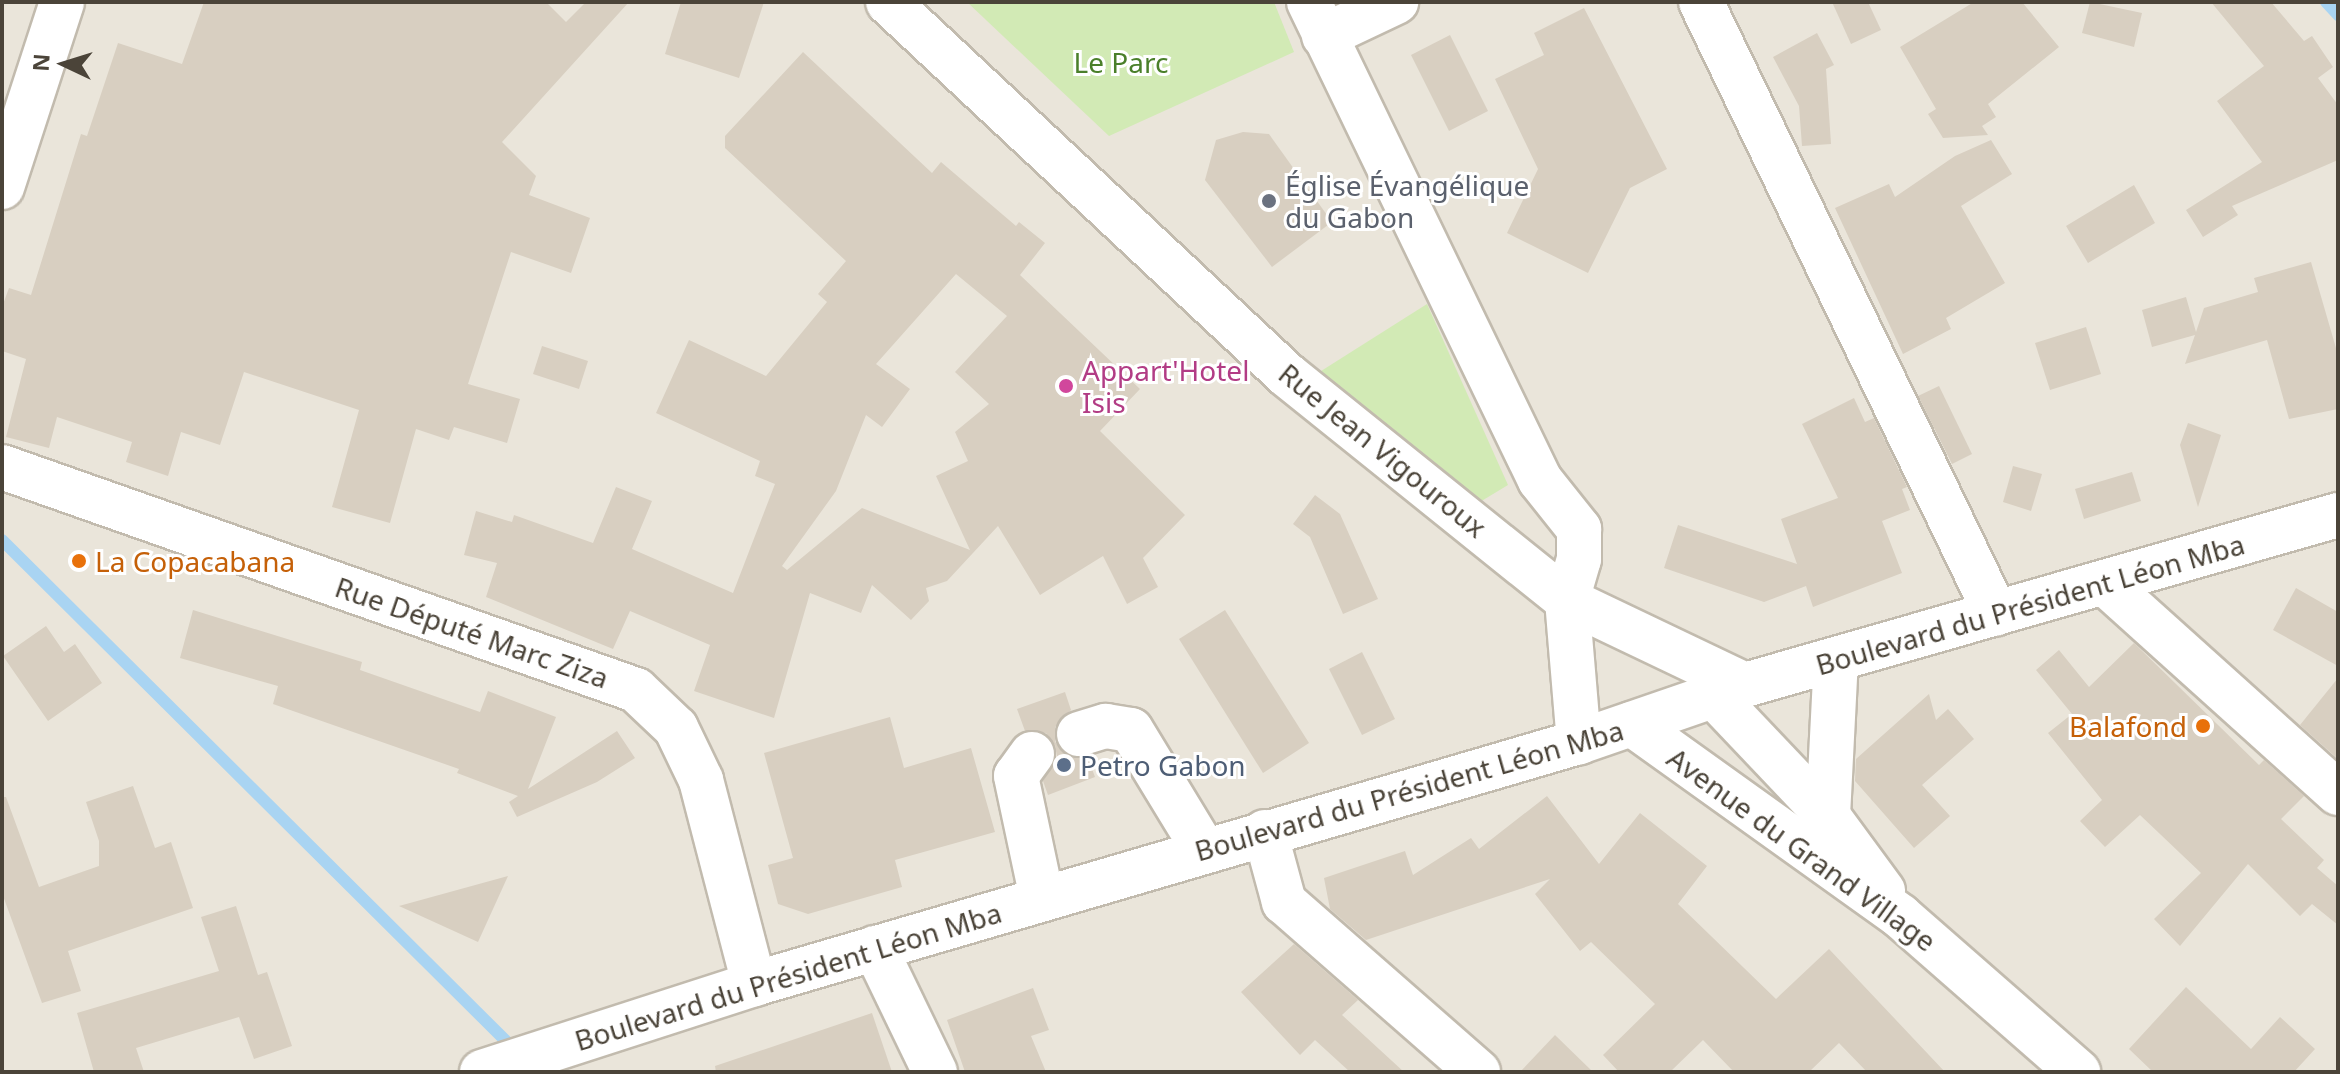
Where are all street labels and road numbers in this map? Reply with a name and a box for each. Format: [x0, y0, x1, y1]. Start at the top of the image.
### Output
street label: Rue Jean Vigouroux [1273, 356, 1493, 544]
street label: Boulevard du Président Léon Mba [1812, 527, 2248, 681]
street label: Rue Député Marc Ziza [331, 569, 613, 695]
street label: Boulevard du Président Léon Mba [1191, 713, 1627, 867]
street label: Avenue du Grand Village [1661, 740, 1943, 958]
street label: Boulevard du Président Léon Mba [571, 895, 1005, 1057]

